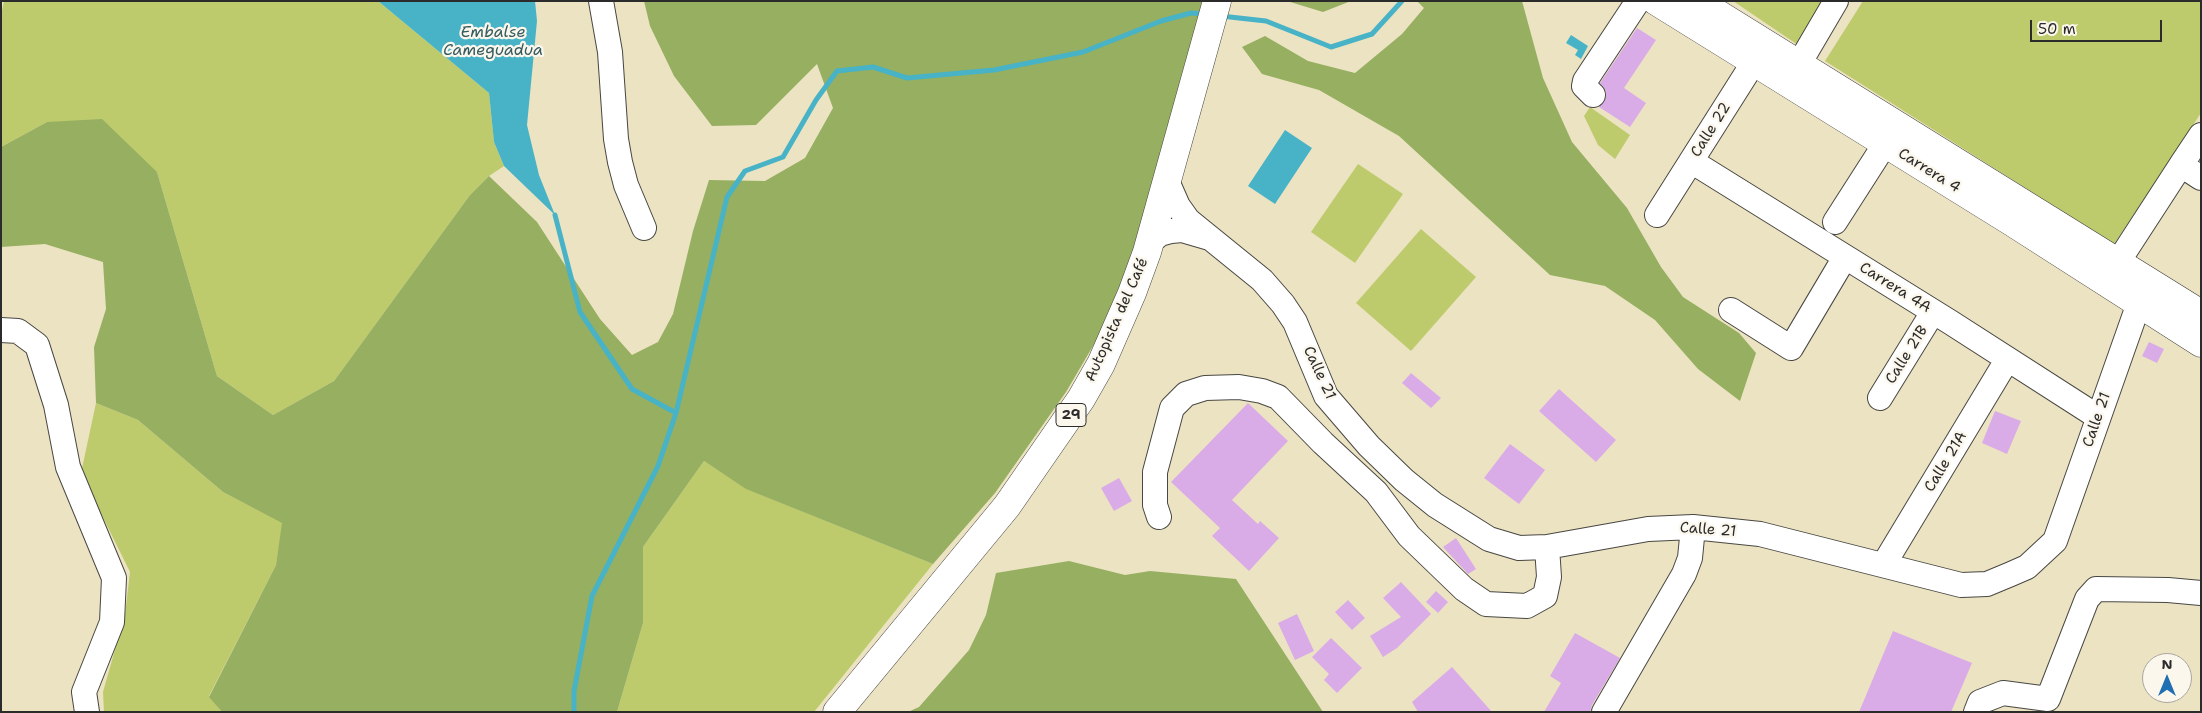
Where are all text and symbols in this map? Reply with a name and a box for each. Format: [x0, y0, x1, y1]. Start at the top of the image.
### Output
scale bar [2032, 10, 2164, 42]
text: 50 m [2038, 19, 2076, 39]
water label: Embalse Cameguadua [443, 23, 543, 61]
street label: Calle 22 [1687, 99, 1735, 161]
street label: Carrera 4 [1894, 145, 1964, 197]
street label: Autopista del Café [1082, 255, 1152, 385]
street label: Carrera 4A [1856, 259, 1934, 317]
street label: Calle 21B [1882, 322, 1932, 388]
street label: Calle 21 [1299, 343, 1339, 403]
street label: Calle 21 [2079, 390, 2115, 450]
road number: 29 [1056, 404, 1086, 426]
street label: Calle 21A [1921, 429, 1971, 495]
street label: Calle 21 [1679, 519, 1737, 541]
north arrow [2142, 653, 2192, 703]
text: N [2161, 655, 2173, 673]

